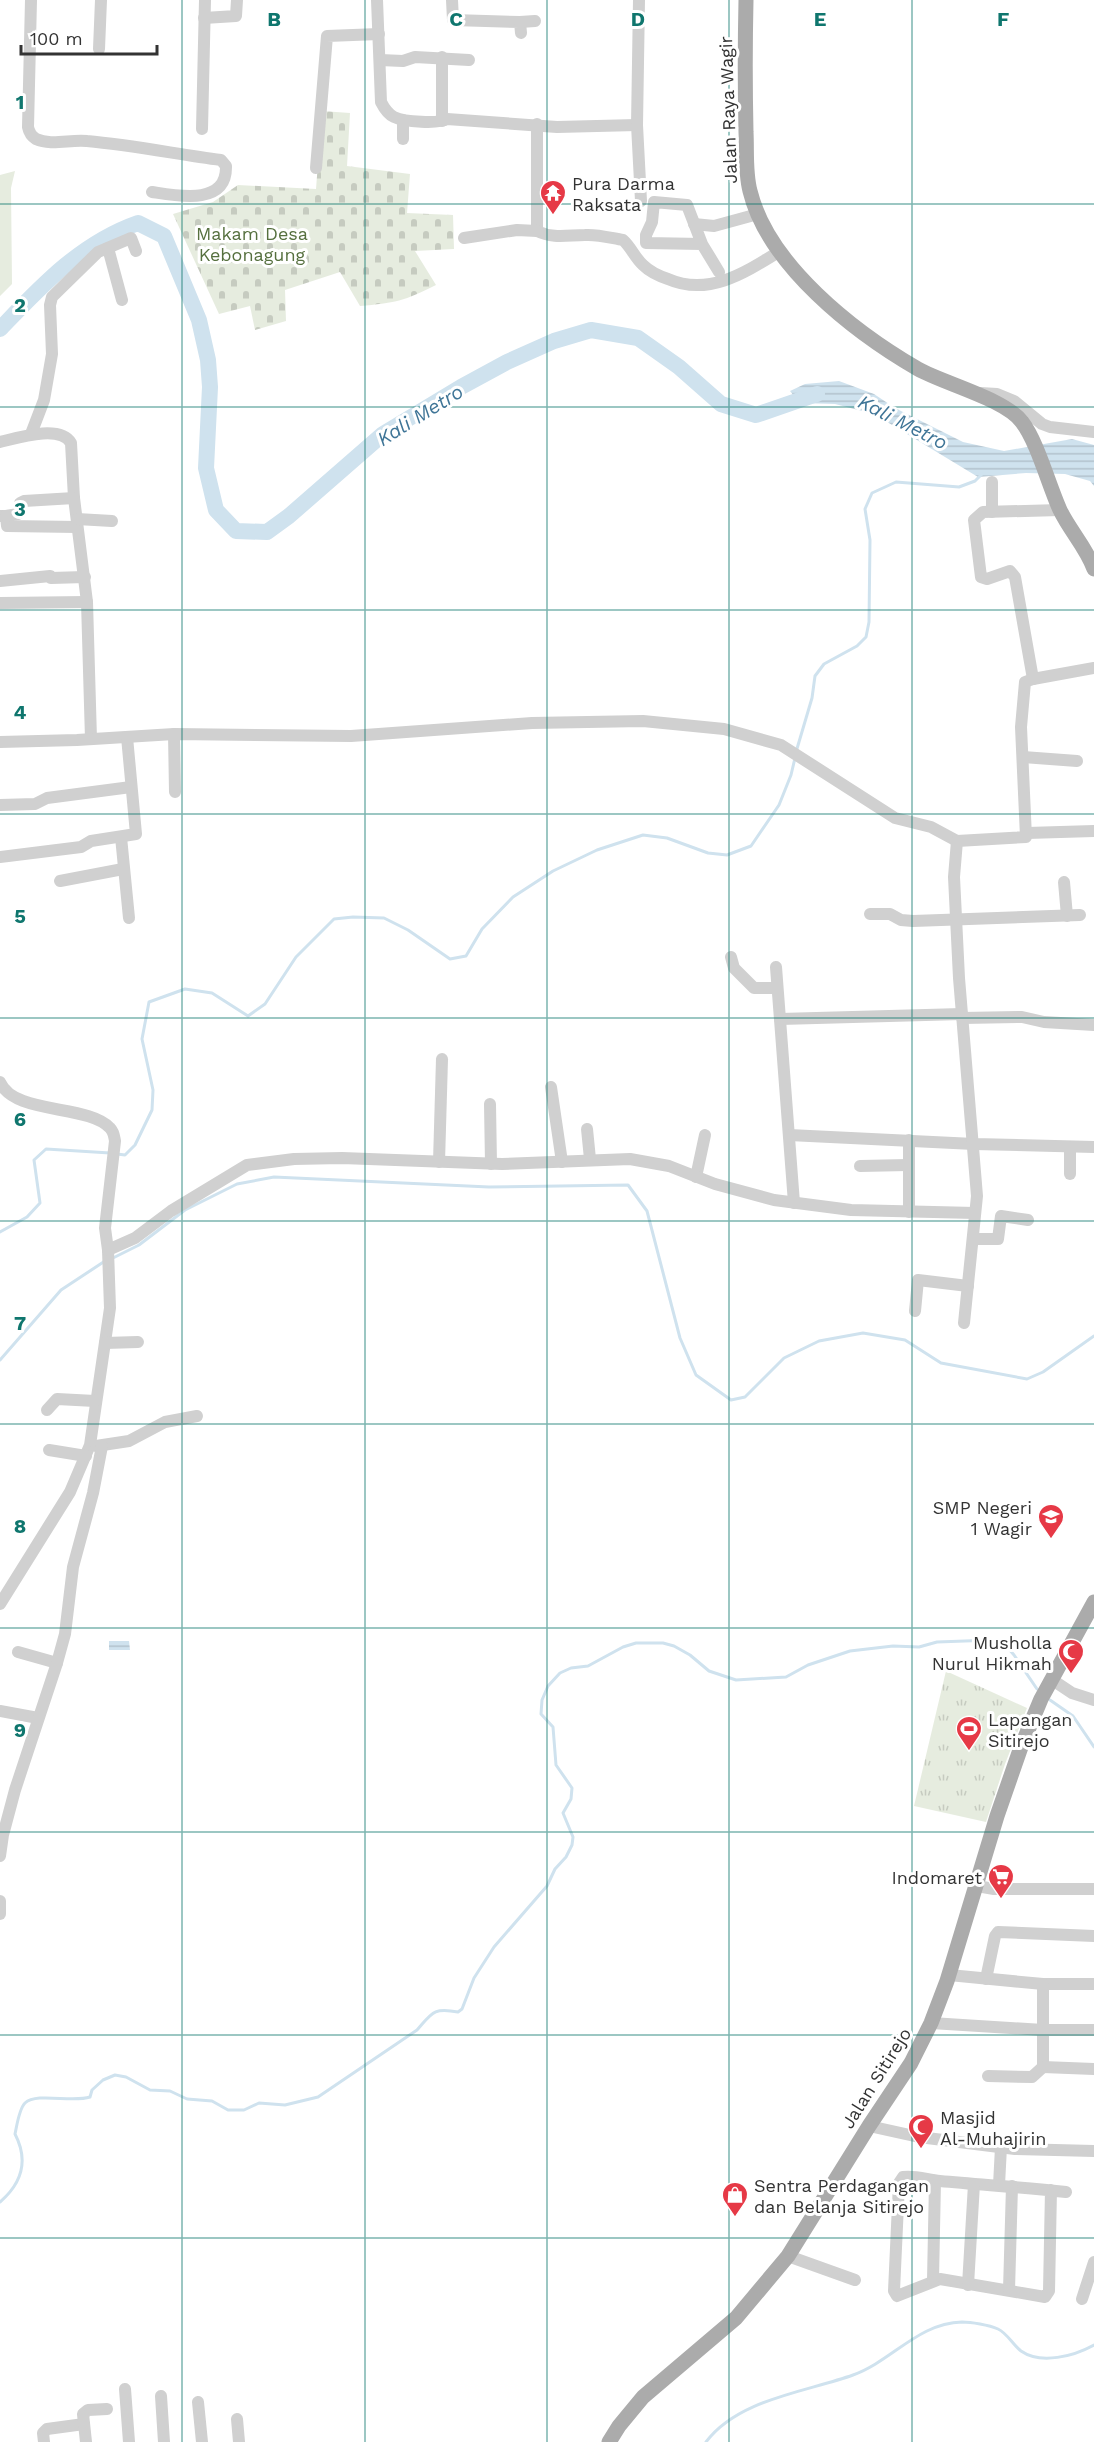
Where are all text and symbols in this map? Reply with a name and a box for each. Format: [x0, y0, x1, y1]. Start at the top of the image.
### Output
text: B [267, 7, 281, 31]
text: C [449, 7, 463, 31]
text: D [631, 7, 645, 31]
text: E [814, 7, 826, 31]
text: F [997, 7, 1009, 31]
scale bar [21, 18, 158, 56]
text: 100 m [30, 28, 83, 49]
street label: Jalan Raya Wagir [715, 36, 741, 184]
text: 1 [16, 90, 24, 114]
place label: Pura Darma Raksata [572, 173, 675, 215]
temple icon: Pura Darma Raksata [538, 178, 568, 216]
park label: Makam Desa Kebonagung [196, 223, 308, 265]
text: 2 [14, 293, 26, 317]
water label: Kali Metro [372, 379, 468, 451]
water label: Kali Metro [854, 389, 952, 455]
text: 3 [14, 497, 26, 521]
text: 4 [14, 700, 27, 724]
text: 5 [14, 904, 26, 928]
text: 6 [14, 1107, 26, 1131]
text: 7 [14, 1311, 26, 1335]
place label: SMP Negeri 1 Wagir [933, 1497, 1032, 1539]
school or university icon: SMP Negeri 1 Wagir [1036, 1502, 1066, 1540]
text: 8 [14, 1514, 26, 1538]
place label: Musholla Nurul Hikmah [932, 1632, 1052, 1674]
mosque icon: Musholla Nurul Hikmah [1056, 1637, 1086, 1675]
place label: Lapangan Sitirejo [988, 1709, 1072, 1751]
sports icon: Lapangan Sitirejo [954, 1714, 984, 1752]
text: 9 [14, 1718, 26, 1742]
supermarket icon: Indomaret [986, 1862, 1016, 1900]
place label: Indomaret [891, 1867, 982, 1888]
street label: Jalan Sitirejo [837, 2024, 915, 2132]
place label: Masjid Al-Muhajirin [940, 2107, 1046, 2149]
mosque icon: Masjid Al-Muhajirin [906, 2112, 936, 2150]
place label: Sentra Perdagangan dan Belanja Sitirejo [754, 2175, 929, 2217]
shop icon: Sentra Perdagangan dan Belanja Sitirejo [720, 2180, 750, 2218]

